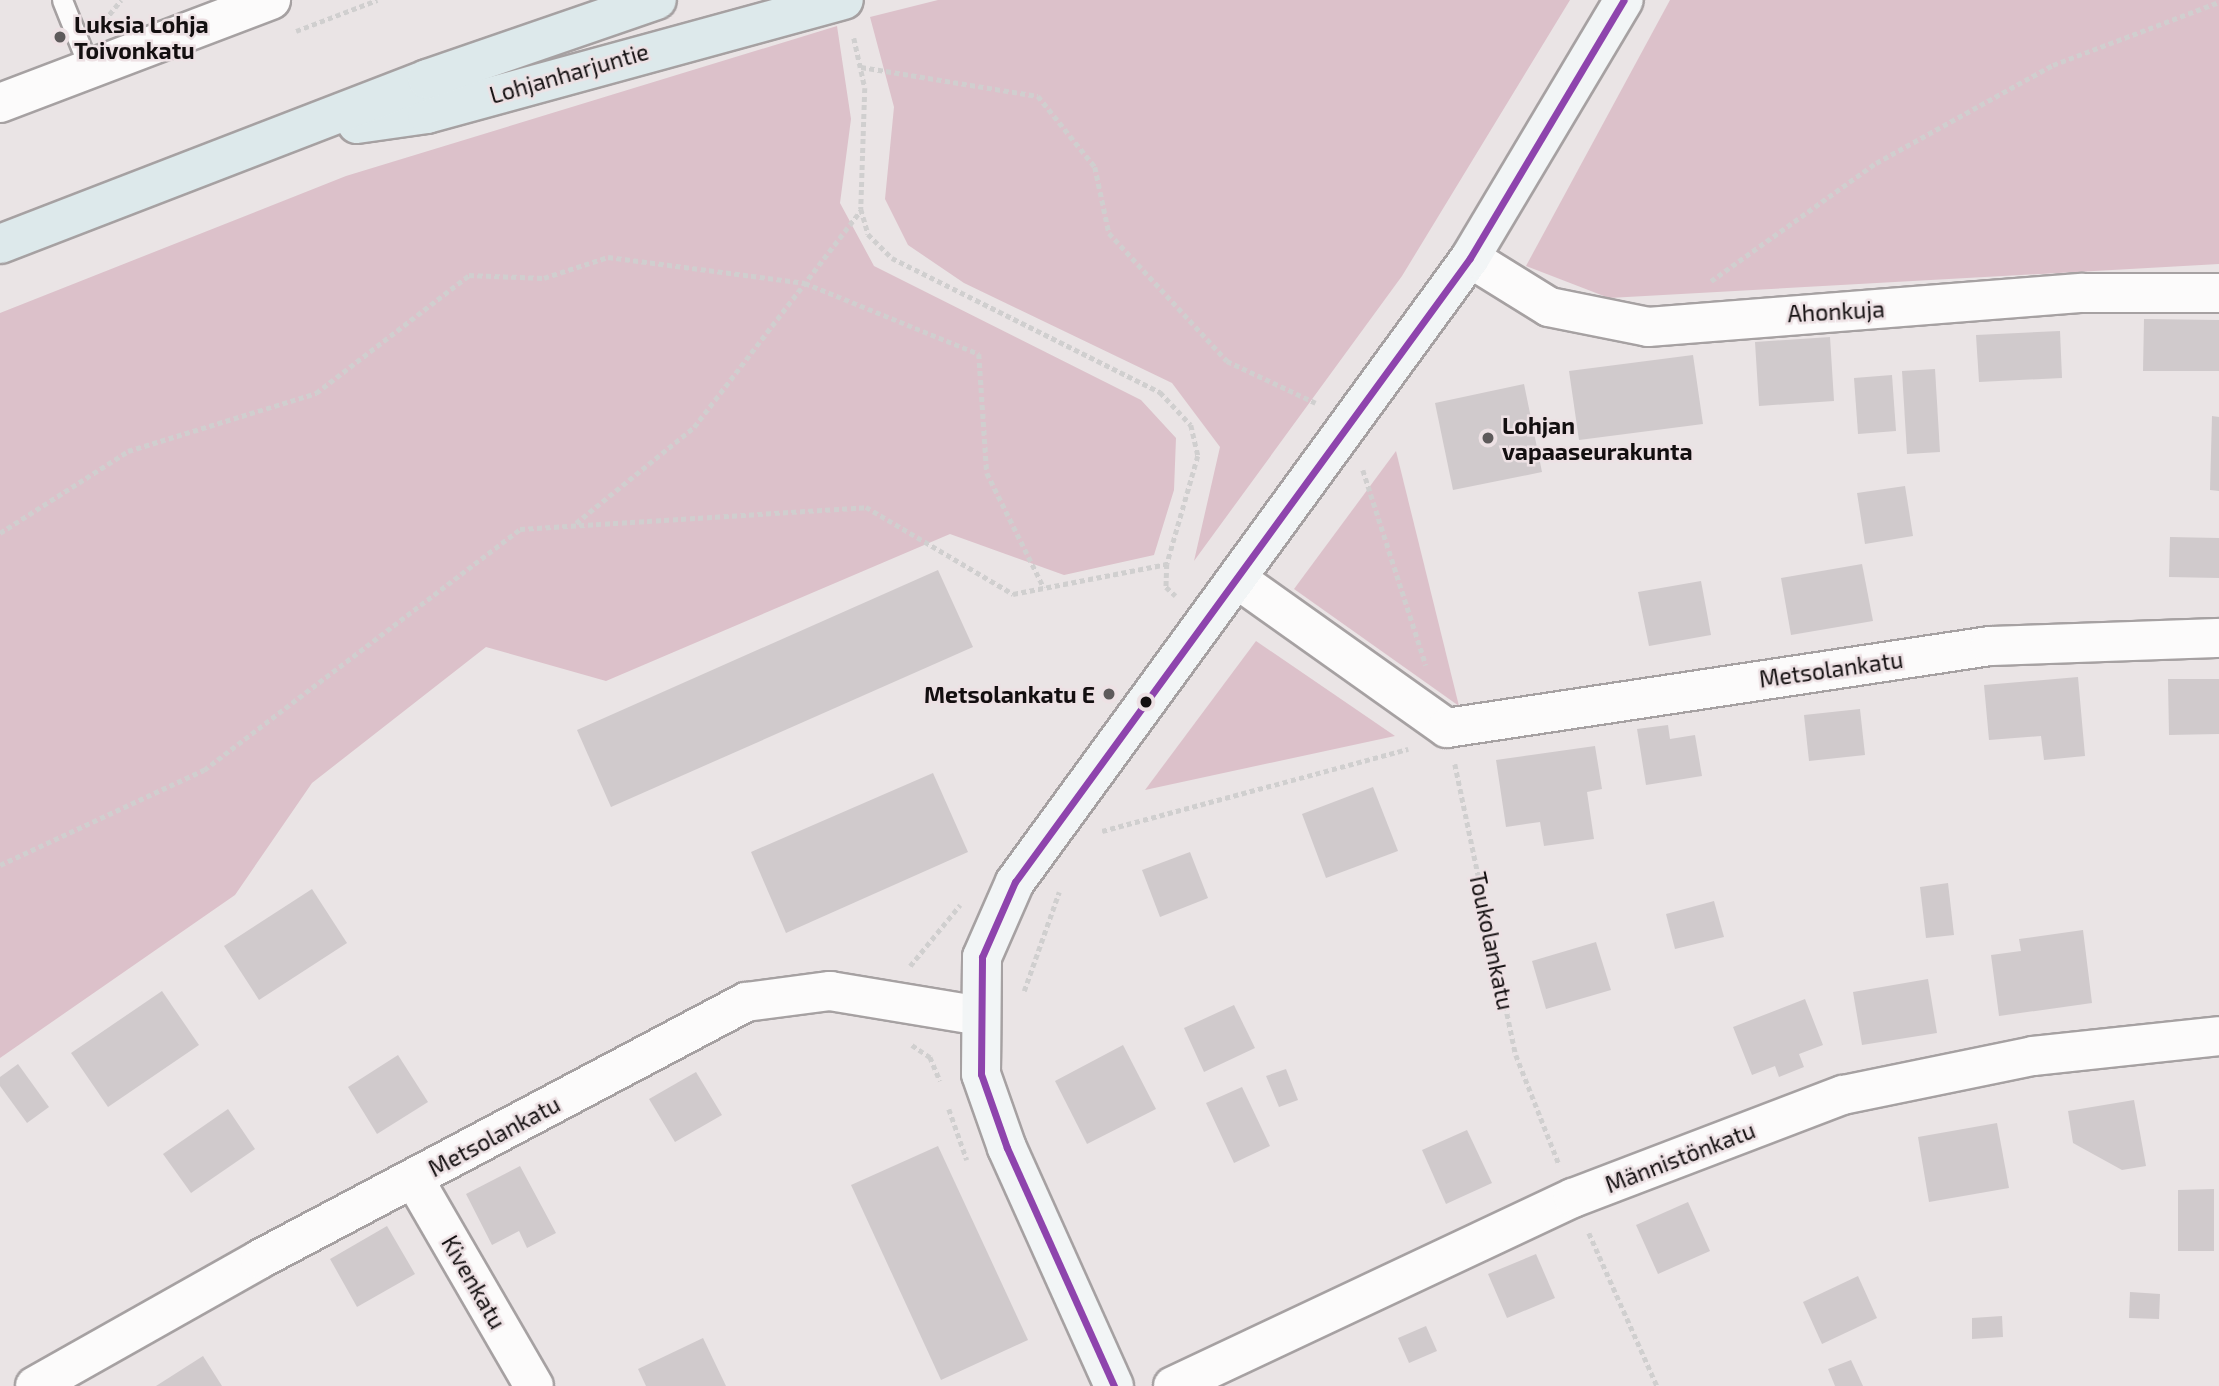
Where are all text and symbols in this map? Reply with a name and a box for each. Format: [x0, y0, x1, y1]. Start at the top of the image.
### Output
place label: Luksia Lohja Toivonkatu [74, 10, 209, 64]
marker: Luksia Lohja Toivonkatu [52, 29, 68, 45]
street label: Lohjanharjuntie [486, 37, 652, 109]
street label: Ahonkuja [1787, 295, 1885, 327]
place label: Lohjan vapaaseurakunta [1502, 411, 1693, 465]
marker: Lohjan vapaaseurakunta [1480, 430, 1496, 446]
street label: Metsolankatu [1757, 645, 1905, 693]
place label: Metsolankatu E [924, 680, 1095, 708]
marker: Metsolankatu E [1101, 686, 1117, 702]
unlabelled marker [1139, 695, 1153, 709]
street label: Toukolankatu [1464, 869, 1520, 1013]
street label: Metsolankatu [423, 1090, 565, 1182]
street label: Männistönkatu [1601, 1116, 1759, 1198]
street label: Kivenkatu [436, 1230, 512, 1334]

